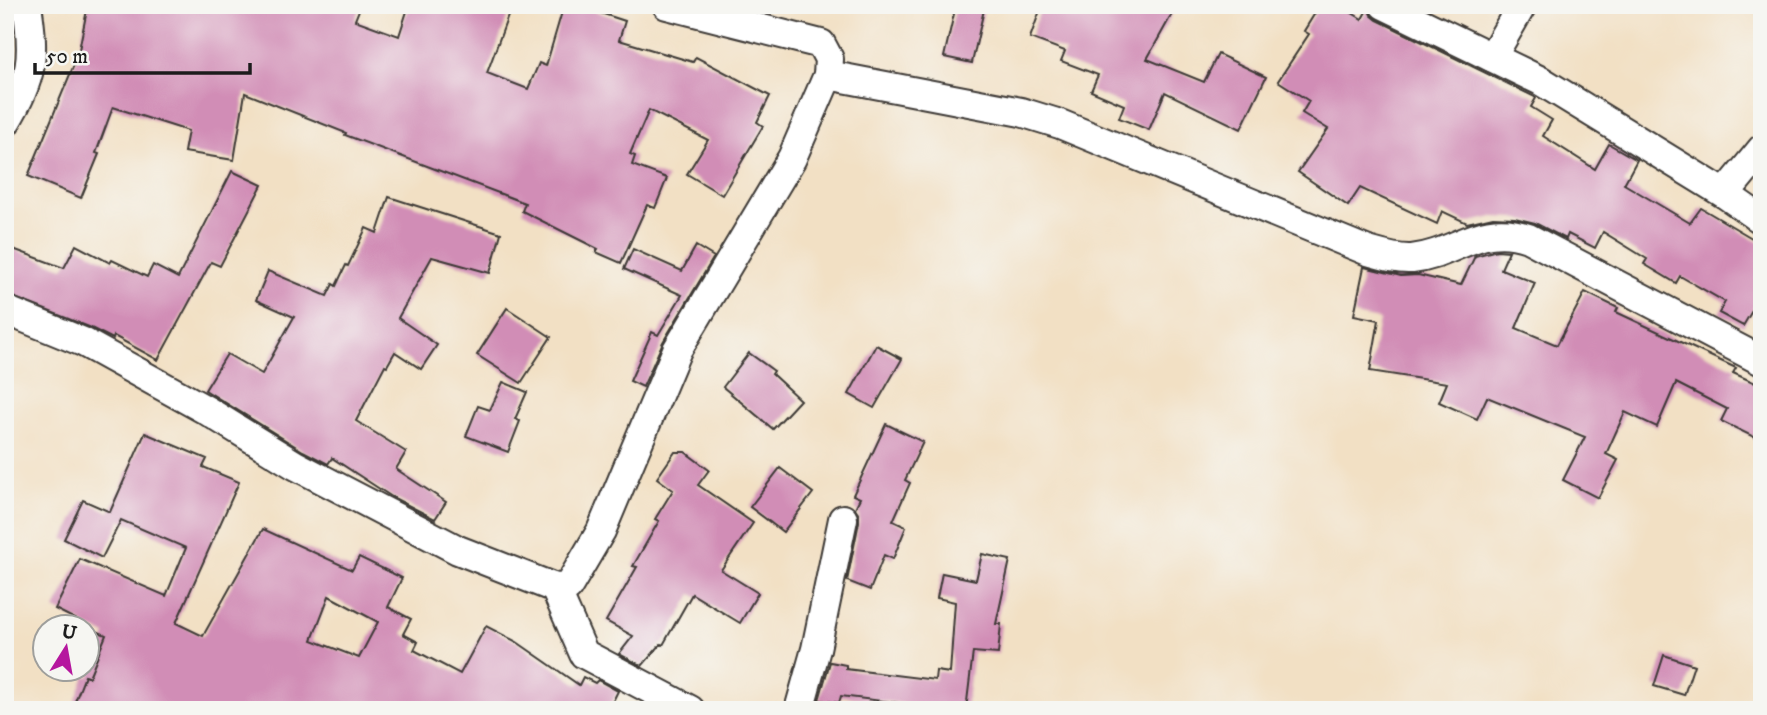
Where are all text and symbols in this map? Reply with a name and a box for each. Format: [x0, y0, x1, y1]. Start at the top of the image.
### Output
scale bar [35, 32, 250, 76]
text: 50 m [46, 44, 88, 70]
north arrow [32, 614, 102, 684]
text: U [60, 620, 79, 646]

